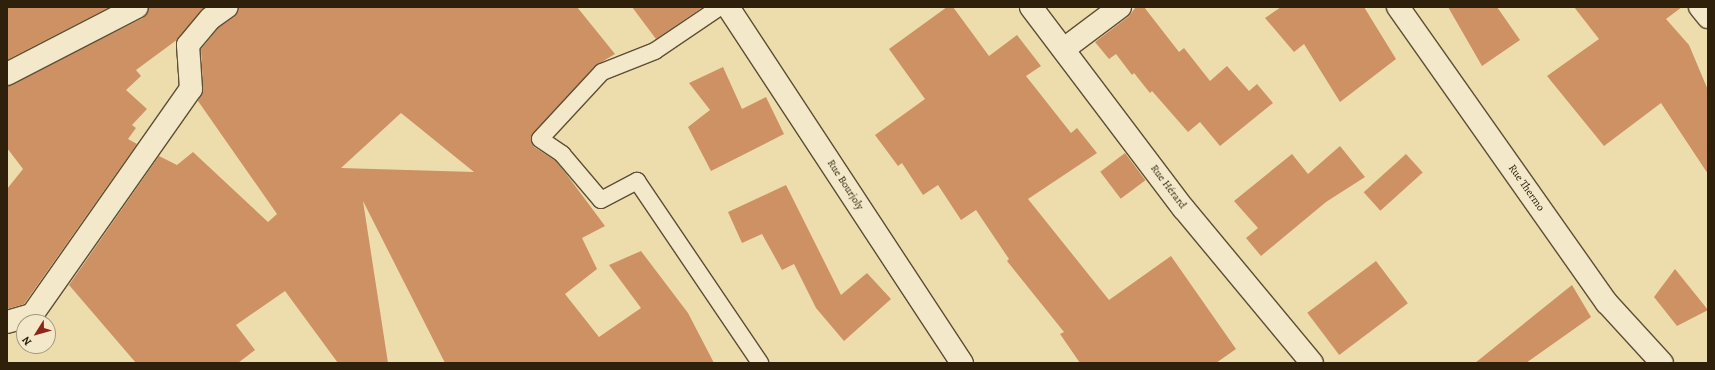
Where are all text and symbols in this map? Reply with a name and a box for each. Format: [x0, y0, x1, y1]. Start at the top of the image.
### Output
street label: Rue Bourjoly [824, 157, 866, 213]
street label: Rue Hérard [1147, 162, 1189, 212]
street label: Rue Thermo [1505, 162, 1547, 214]
north arrow [16, 314, 56, 354]
text: N [18, 333, 35, 349]

